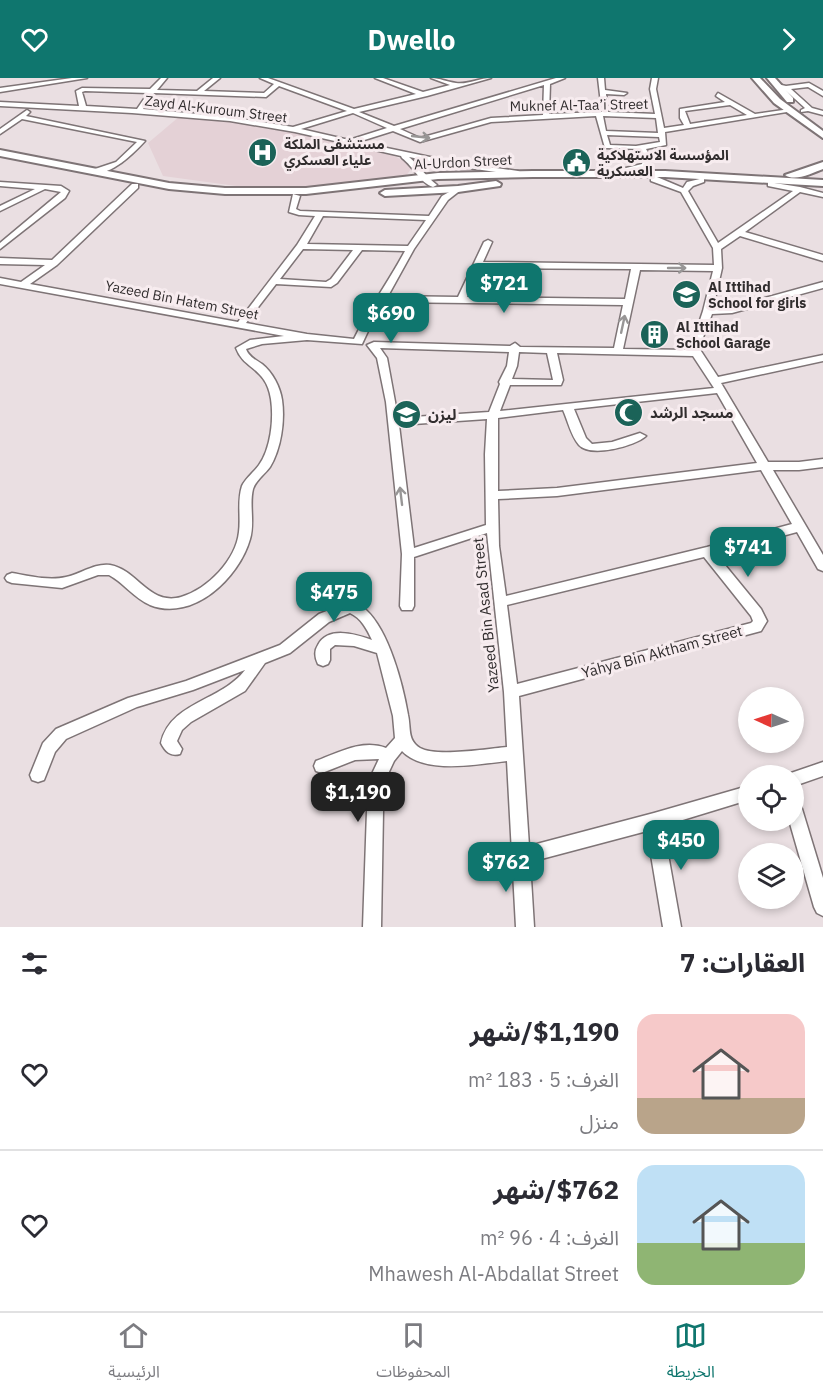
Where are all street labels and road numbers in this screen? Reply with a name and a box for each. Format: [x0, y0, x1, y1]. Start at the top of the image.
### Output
street label: Zayd Al-Kuroum Street [144, 91, 288, 127]
street label: Muknef Al-Taa’i Street [509, 95, 649, 115]
street label: Al-Urdon Street [413, 150, 513, 174]
street label: Yazeed Bin Hatem Street [104, 276, 260, 324]
street label: Yazeed Bin Asad Street [468, 537, 503, 693]
street label: Yahya Bin Aktham Street [579, 621, 744, 682]

